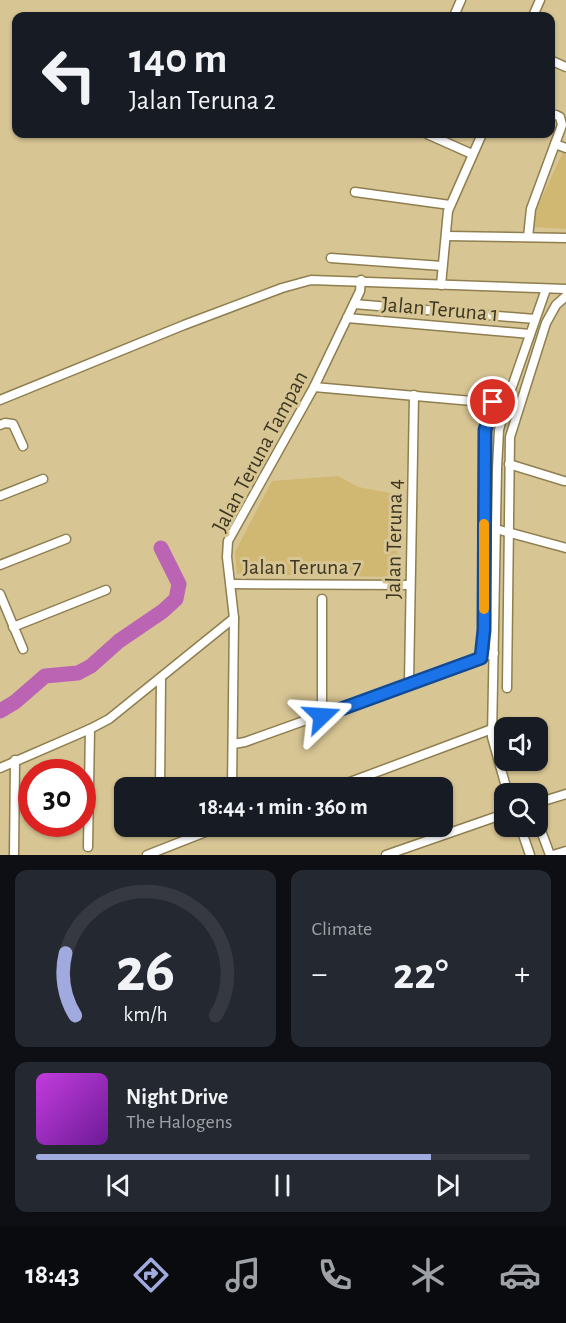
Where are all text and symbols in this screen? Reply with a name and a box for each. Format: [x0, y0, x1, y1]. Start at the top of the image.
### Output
icon: left [30, 36, 108, 114]
text: 140 m [129, 38, 227, 80]
text: Jalan Teruna 2 [129, 87, 276, 114]
street label: Jalan Teruna 1 [381, 293, 499, 325]
street label: Jalan Teruna Tampan [208, 367, 312, 536]
pin [467, 376, 518, 427]
icon: arrive [476, 385, 509, 418]
street label: Jalan Teruna 4 [382, 479, 406, 599]
street label: Jalan Teruna 7 [243, 556, 361, 578]
position arrow [290, 684, 354, 748]
map controls [494, 717, 548, 837]
button: sound [494, 717, 548, 771]
speed limit sign: 30 [18, 759, 96, 837]
button: search [494, 783, 548, 837]
text: 18:44 · 1 min · 360 m [199, 796, 368, 818]
text: Climate [312, 919, 372, 939]
text: 26 [115, 940, 175, 1002]
text: 22° [393, 952, 449, 997]
text: − [312, 958, 327, 991]
text: + [514, 958, 530, 991]
text: km/h [123, 1004, 167, 1025]
text: Night Drive [126, 1086, 228, 1108]
text: The Halogens [126, 1112, 232, 1132]
icon: previous [102, 1169, 135, 1202]
icon: pause [266, 1169, 299, 1202]
icon: next [431, 1169, 464, 1202]
icon: directions [130, 1254, 172, 1296]
icon: music [222, 1254, 264, 1296]
icon: phone [314, 1254, 356, 1296]
icon: climate [407, 1254, 449, 1296]
icon: car [499, 1254, 541, 1296]
text: 18:43 [25, 1261, 80, 1288]

